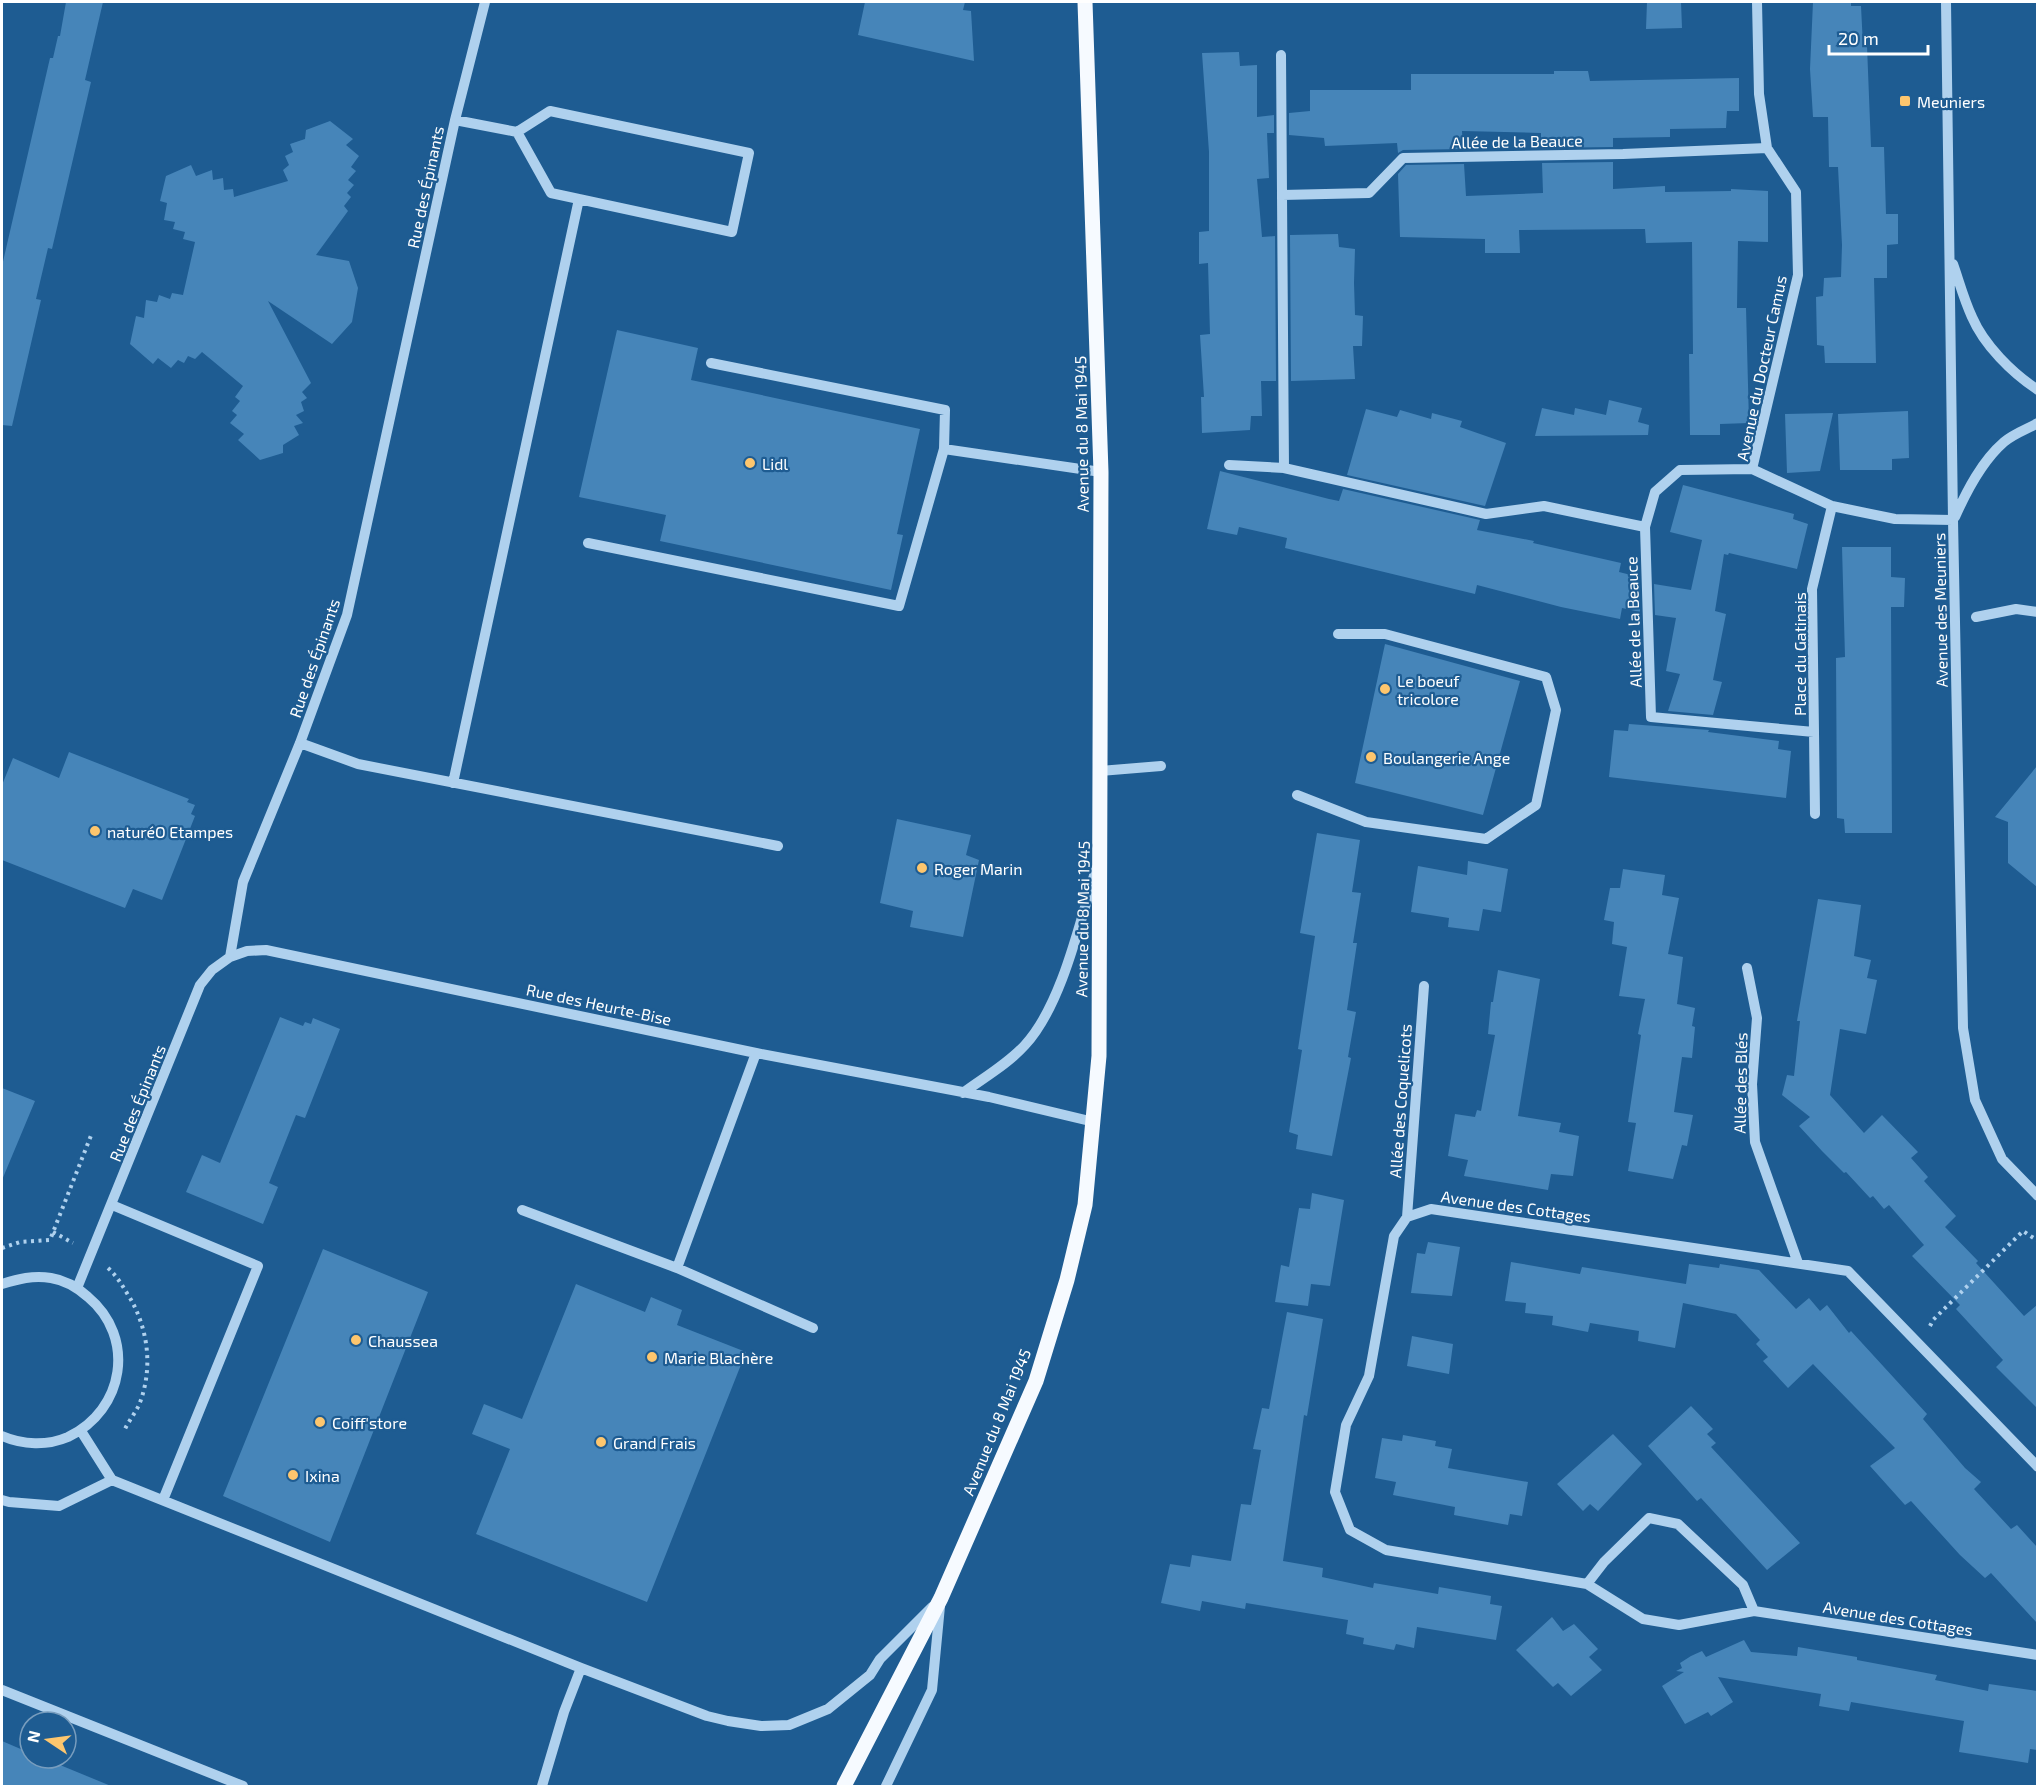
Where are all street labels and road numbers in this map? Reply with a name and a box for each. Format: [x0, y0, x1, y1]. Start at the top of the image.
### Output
street label: Rue des Épinants [403, 124, 447, 250]
street label: Allée de la Beauce [1451, 130, 1583, 152]
street label: Avenue du Docteur Camus [1732, 273, 1790, 463]
street label: Avenue du 8 Mai 1945 [1070, 356, 1092, 512]
street label: Avenue des Meuniers [1929, 532, 1951, 688]
street label: Allée de la Beauce [1621, 556, 1645, 688]
street label: Place du Gatinais [1790, 592, 1809, 716]
street label: Rue des Épinants [285, 596, 343, 720]
street label: Avenue du 8 Mai 1945 [1071, 841, 1093, 997]
street label: Rue des Heurte-Bise [525, 979, 673, 1029]
street label: Allée des Coquelicots [1385, 1023, 1415, 1179]
street label: Allée des Blés [1730, 1032, 1750, 1134]
street label: Rue des Épinants [105, 1042, 169, 1164]
street label: Avenue des Cottages [1440, 1186, 1592, 1226]
street label: Avenue du 8 Mai 1945 [958, 1346, 1034, 1498]
street label: Avenue des Cottages [1822, 1597, 1974, 1639]

